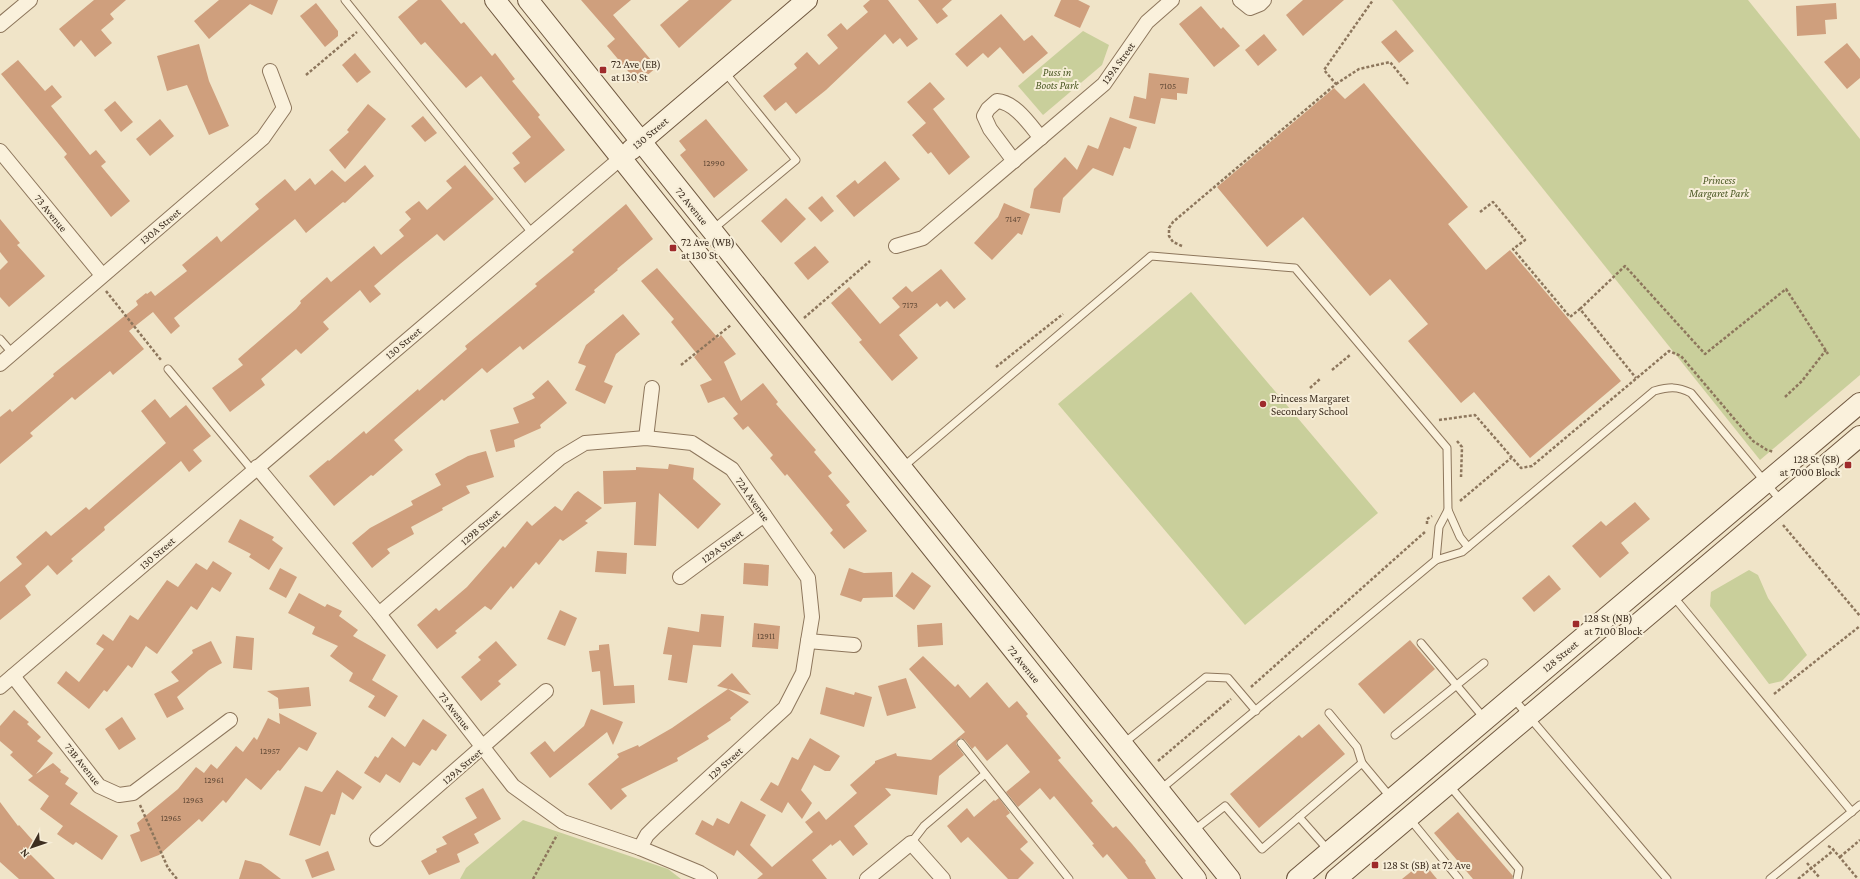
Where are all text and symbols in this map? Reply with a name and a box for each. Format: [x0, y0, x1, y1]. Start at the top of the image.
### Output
street label: 129A Street [1099, 40, 1137, 86]
place label: 72 Ave (EB) at 130 St [611, 58, 661, 83]
marker: 72 Ave (EB) at 130 St [598, 65, 608, 75]
park label: Puss in Boots Park [1035, 66, 1080, 91]
house number: 7105 [1160, 81, 1176, 91]
street label: 130 Street [630, 114, 671, 151]
house number: 12990 [703, 158, 725, 168]
park label: Princess Margaret Park [1688, 174, 1750, 200]
street label: 72 Avenue [673, 185, 711, 227]
street label: 73 Avenue [32, 192, 70, 234]
street label: 130A Street [137, 205, 183, 246]
house number: 7147 [1005, 214, 1021, 224]
place label: 72 Ave (WB) at 130 St [681, 236, 735, 261]
marker: 72 Ave (WB) at 130 St [668, 243, 678, 253]
house number: 7173 [902, 300, 918, 310]
street label: 130 Street [383, 324, 424, 361]
place label: Princess Margaret Secondary School [1271, 392, 1350, 418]
marker: Princess Margaret Secondary School [1258, 399, 1268, 409]
place label: 128 St (SB) at 7000 Block [1779, 453, 1841, 478]
marker: 128 St (SB) at 7000 Block [1843, 460, 1853, 470]
street label: 72A Avenue [733, 475, 773, 523]
street label: 129B Street [458, 506, 502, 547]
street label: 129A Street [699, 527, 745, 565]
street label: 130 Street [137, 534, 177, 572]
place label: 128 St (NB) at 7100 Block [1584, 612, 1643, 637]
marker: 128 St (NB) at 7100 Block [1571, 619, 1581, 629]
house number: 12911 [757, 631, 775, 641]
street label: 128 Street [1540, 637, 1580, 674]
street label: 72 Avenue [1005, 643, 1043, 685]
street label: 73 Avenue [437, 690, 474, 732]
street label: 73B Avenue [62, 741, 104, 788]
street label: 129 Street [705, 744, 745, 782]
street label: 129A Street [440, 745, 484, 786]
house number: 12957 [260, 746, 280, 756]
house number: 12961 [204, 775, 224, 785]
house number: 12963 [183, 795, 203, 805]
house number: 12965 [161, 813, 181, 823]
north arrow [12, 827, 52, 867]
text: N [17, 846, 31, 860]
place label: 128 St (SB) at 72 Ave [1383, 859, 1471, 872]
marker: 128 St (SB) at 72 Ave [1370, 860, 1380, 870]

